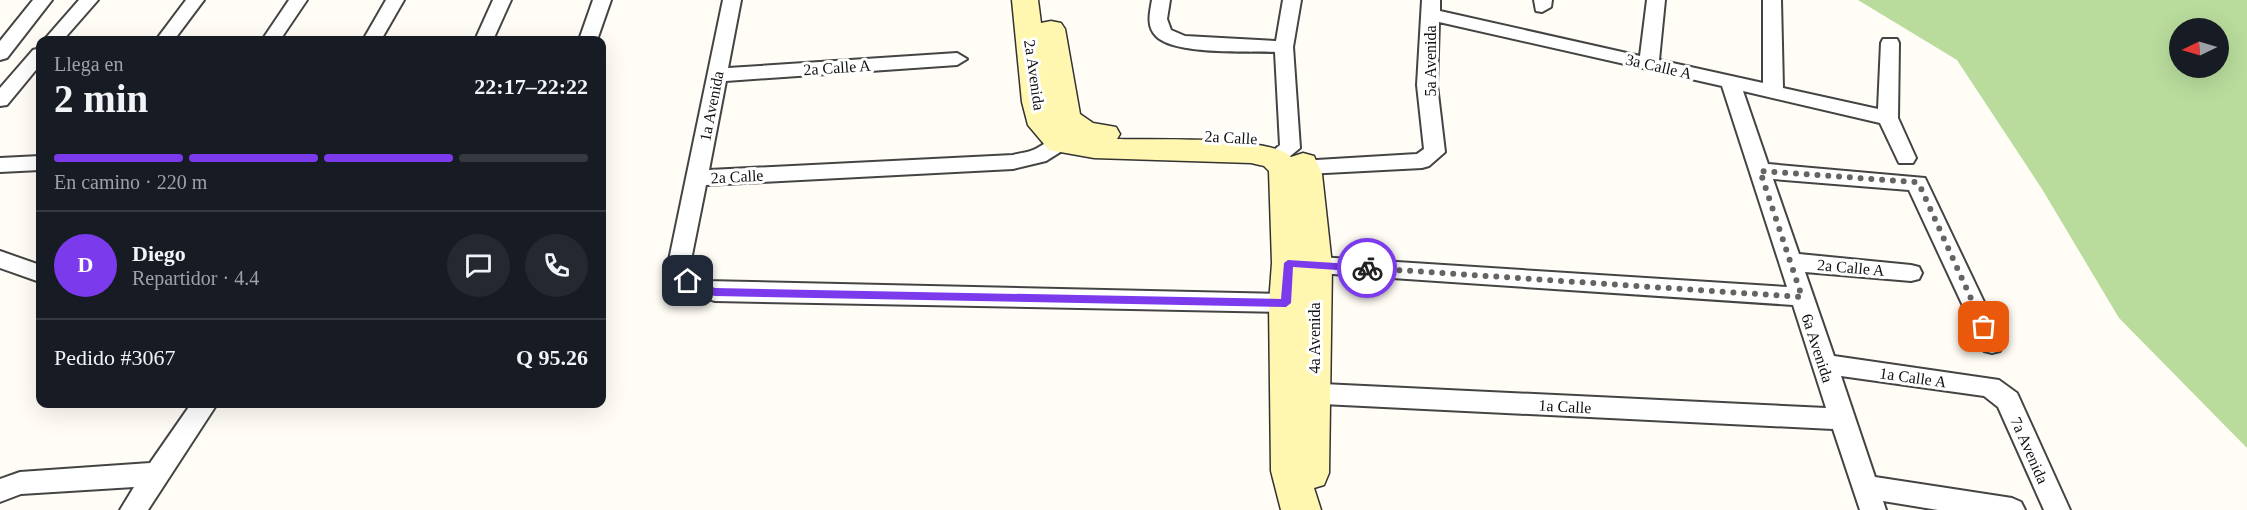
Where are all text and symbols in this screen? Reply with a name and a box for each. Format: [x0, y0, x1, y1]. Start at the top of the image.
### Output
north arrow [2169, 18, 2229, 78]
map controls [2169, 18, 2229, 78]
street label: 5a Avenida [1422, 25, 1439, 97]
street label: 2a Avenida [1021, 39, 1048, 112]
street label: 3a Calle A [1624, 51, 1694, 82]
text: Llega en [54, 53, 123, 75]
street label: 2a Calle A [803, 57, 872, 78]
street label: 1a Avenida [696, 70, 727, 143]
text: 22:17–22:22 [474, 74, 588, 99]
text: 2 min [54, 77, 148, 120]
street label: 2a Calle [1204, 128, 1258, 147]
street label: 2a Calle [710, 167, 764, 186]
text: En camino · 220 m [54, 171, 207, 193]
button: chat [447, 234, 510, 297]
button: phone [525, 234, 588, 297]
courier [1337, 238, 1397, 298]
text: Diego [132, 241, 186, 266]
text: D [78, 252, 93, 277]
icon: bike [1351, 252, 1384, 285]
pin [662, 255, 713, 306]
street label: 2a Calle A [1817, 256, 1886, 279]
icon: home [671, 264, 704, 297]
text: Repartidor · 4.4 [132, 267, 259, 289]
pin [1958, 301, 2009, 352]
street label: 4a Avenida [1306, 302, 1323, 374]
icon: bag [1967, 310, 2000, 343]
street label: 6a Avenida [1798, 312, 1837, 385]
text: Pedido #3067 [54, 345, 176, 370]
text: Q 95.26 [516, 345, 588, 370]
street label: 1a Calle A [1878, 364, 1948, 391]
street label: 1a Calle [1538, 397, 1592, 416]
street label: 7a Avenida [2007, 414, 2052, 486]

